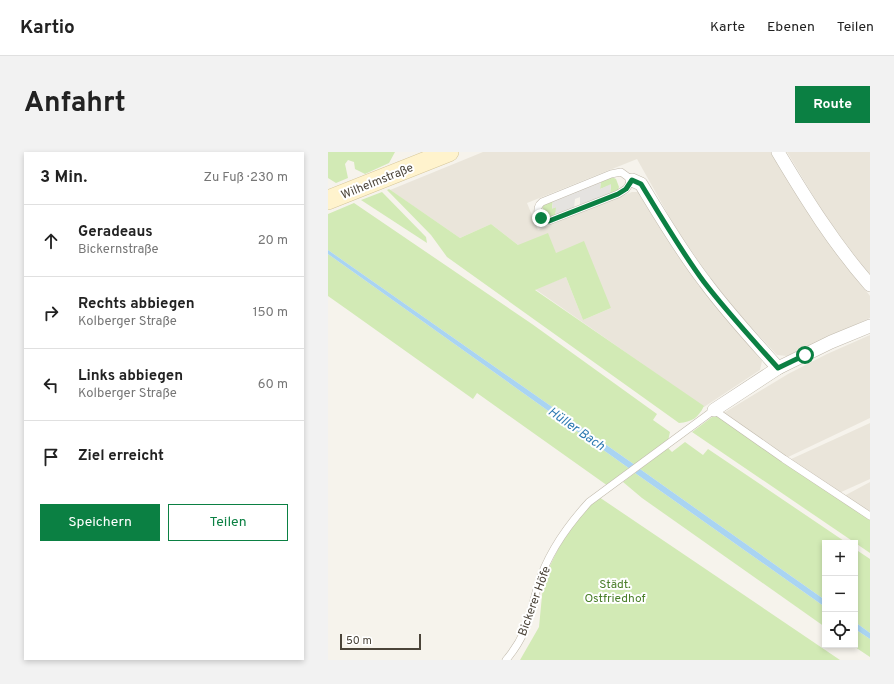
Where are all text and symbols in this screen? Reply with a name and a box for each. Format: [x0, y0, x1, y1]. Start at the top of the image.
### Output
text: Kartio [20, 16, 75, 40]
text: Karte [710, 19, 745, 36]
text: Ebenen [767, 19, 815, 36]
text: Teilen [837, 19, 874, 36]
text: Anfahrt [24, 86, 126, 122]
button: Route [795, 86, 870, 123]
street label: Wilhelmstraße [339, 160, 416, 204]
text: 3 Min. [40, 167, 87, 189]
text: Zu Fuß · 230 m [204, 170, 288, 186]
route end [532, 209, 550, 227]
text: Geradeaus [78, 223, 153, 242]
icon: ahead [40, 230, 62, 252]
text: 20 m [258, 233, 288, 249]
text: Bickernstraße [78, 242, 158, 258]
text: Rechts abbiegen [78, 295, 195, 314]
icon: right [40, 302, 62, 324]
text: 150 m [253, 305, 288, 321]
text: Kolberger Straße [78, 314, 177, 330]
route start [796, 346, 814, 364]
text: Links abbiegen [78, 367, 183, 386]
icon: left [40, 374, 62, 396]
text: 60 m [258, 377, 288, 393]
text: Kolberger Straße [78, 386, 177, 402]
water label: Hüller Bach [544, 404, 607, 455]
icon: arrive [40, 446, 62, 468]
text: Ziel erreicht [78, 447, 164, 466]
button: Speichern [40, 504, 160, 541]
button: Teilen [168, 504, 288, 541]
map controls [822, 540, 858, 648]
button: + [822, 540, 858, 576]
street label: Bickerer Höfe [515, 564, 555, 638]
button: − [822, 576, 858, 612]
park label: Städt. Ostfriedhof [585, 577, 645, 607]
button: locate [822, 612, 858, 648]
scale bar [340, 632, 421, 651]
text: 50 m [346, 634, 372, 648]

